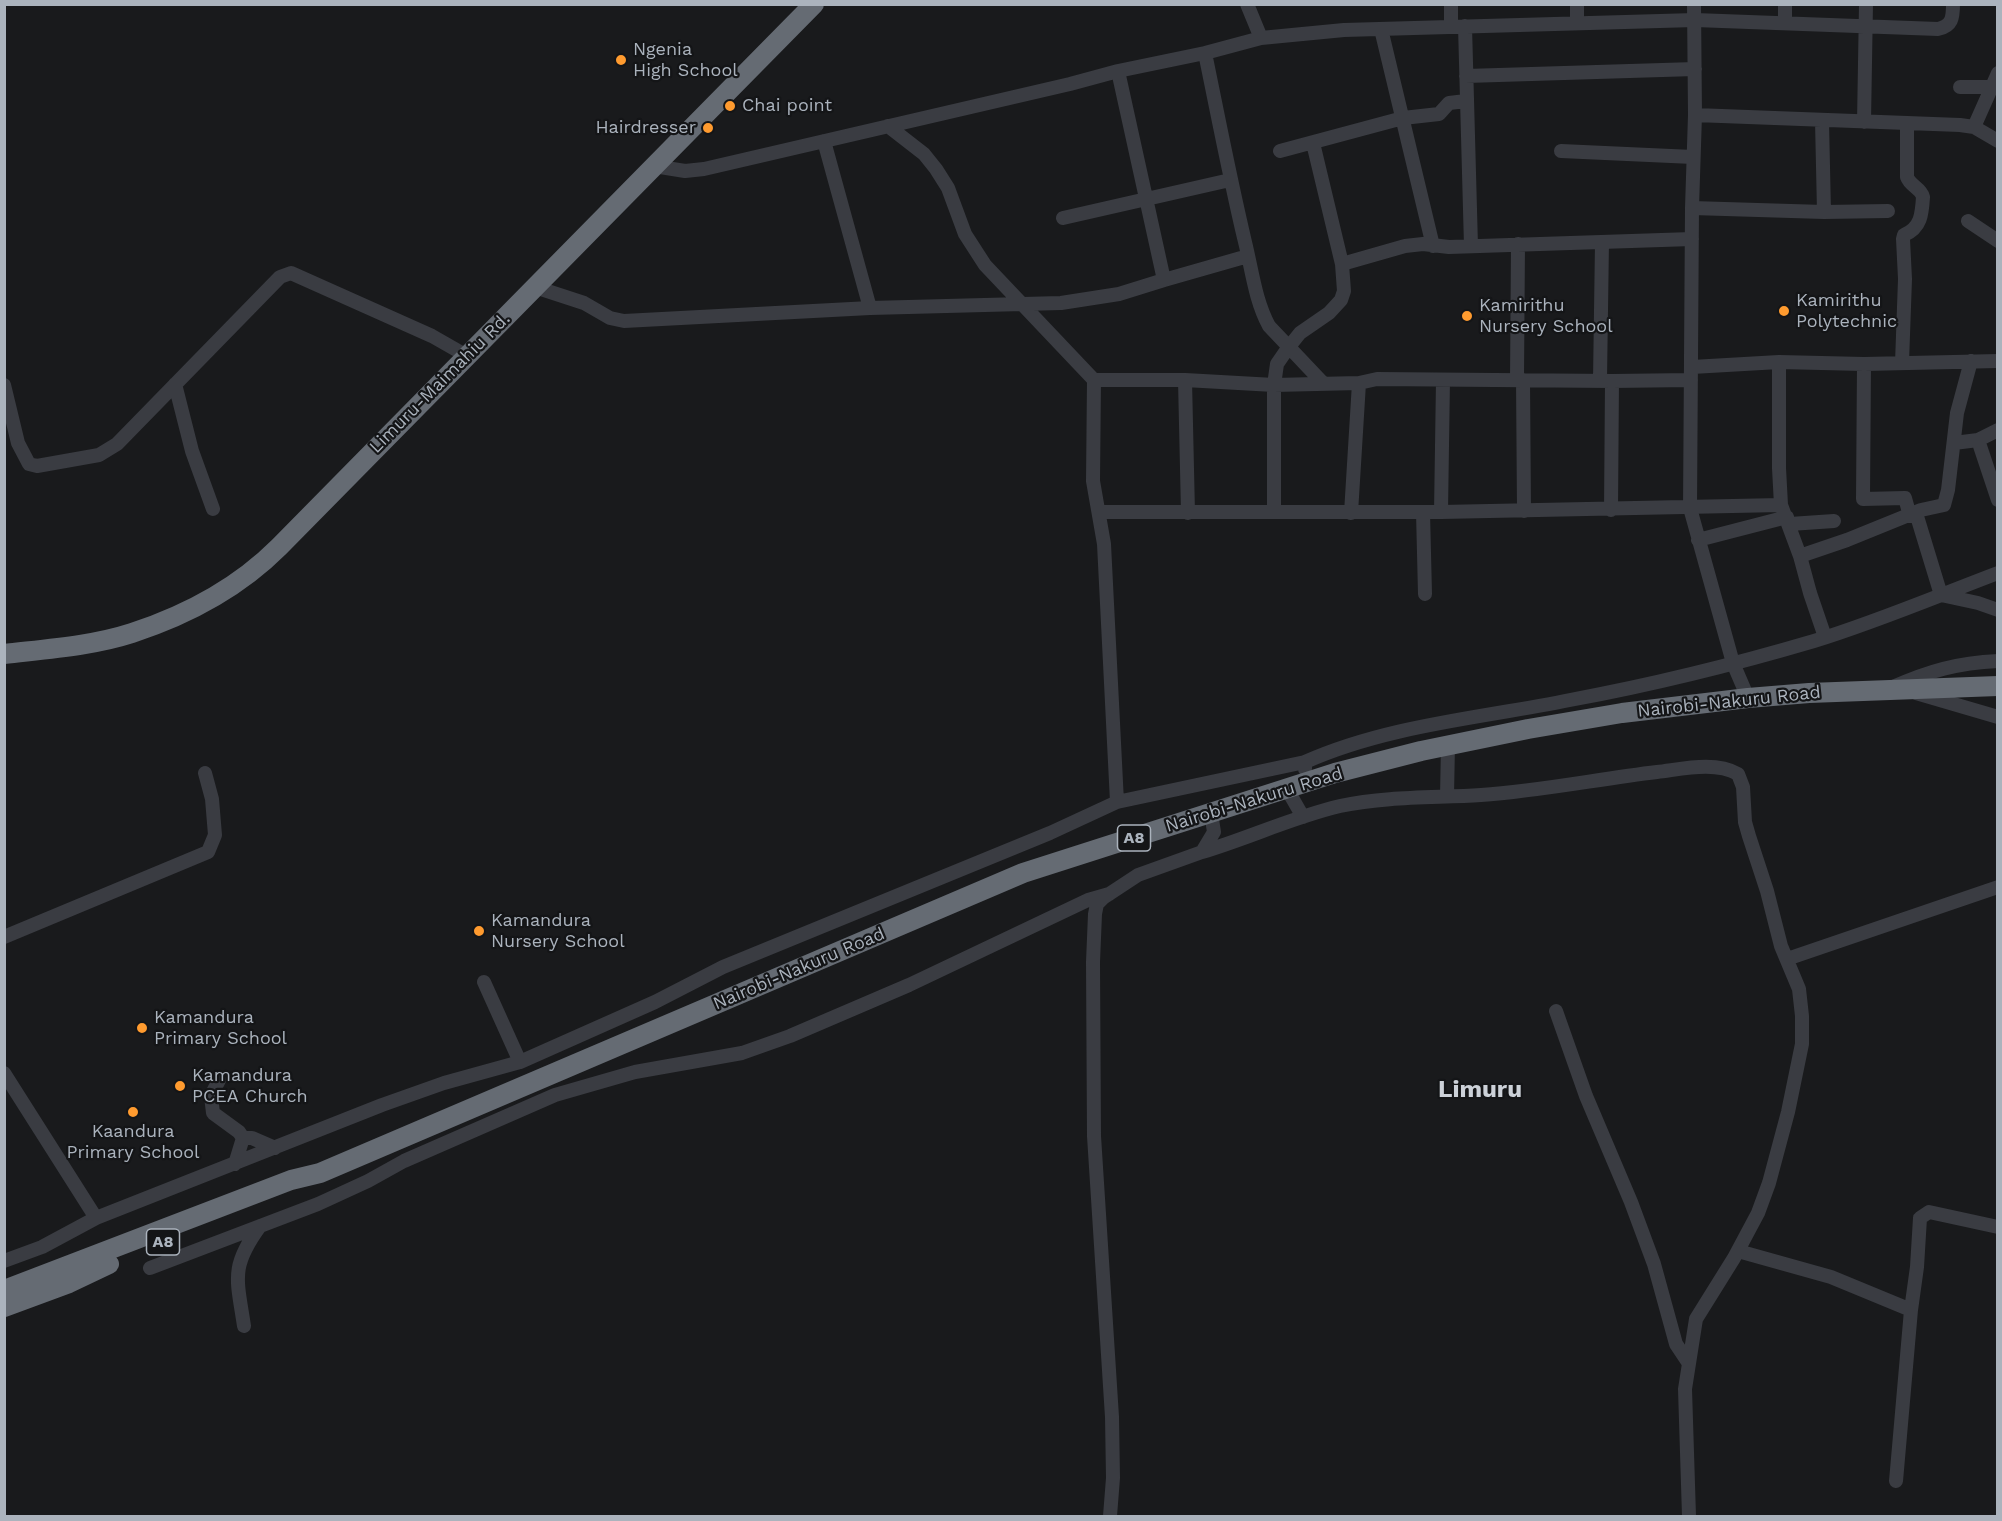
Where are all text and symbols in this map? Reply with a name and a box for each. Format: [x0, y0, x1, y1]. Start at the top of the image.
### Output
place label: Ngenia High School [633, 39, 738, 82]
marker: Ngenia High School [614, 53, 628, 67]
place label: Chai point [742, 95, 832, 117]
marker: Chai point [723, 99, 737, 113]
place label: Hairdresser [595, 117, 696, 139]
marker: Hairdresser [701, 121, 715, 135]
place label: Kamirithu Polytechnic [1796, 290, 1897, 332]
place label: Kamirithu Nursery School [1479, 295, 1613, 338]
marker: Kamirithu Polytechnic [1777, 304, 1791, 318]
street label: Limuru-Maimahiu Rd. [365, 308, 515, 458]
marker: Kamirithu Nursery School [1460, 309, 1474, 323]
street label: Nairobi-Nakuru Road [1636, 682, 1822, 722]
street label: Nairobi-Nakuru Road [1163, 763, 1345, 837]
road number: A8 [1118, 825, 1150, 851]
place label: Kamandura Nursery School [491, 910, 625, 952]
street label: Nairobi-Nakuru Road [710, 923, 888, 1015]
marker: Kamandura Nursery School [472, 924, 486, 938]
place label: Kamandura Primary School [154, 1007, 287, 1050]
marker: Kamandura Primary School [135, 1021, 149, 1035]
place label: Kamandura PCEA Church [192, 1065, 308, 1108]
district label: Limuru [1438, 1076, 1522, 1104]
marker: Kamandura PCEA Church [173, 1079, 187, 1093]
marker: Kaandura Primary School [126, 1105, 140, 1119]
place label: Kaandura Primary School [66, 1121, 200, 1164]
road number: A8 [146, 1229, 180, 1255]

